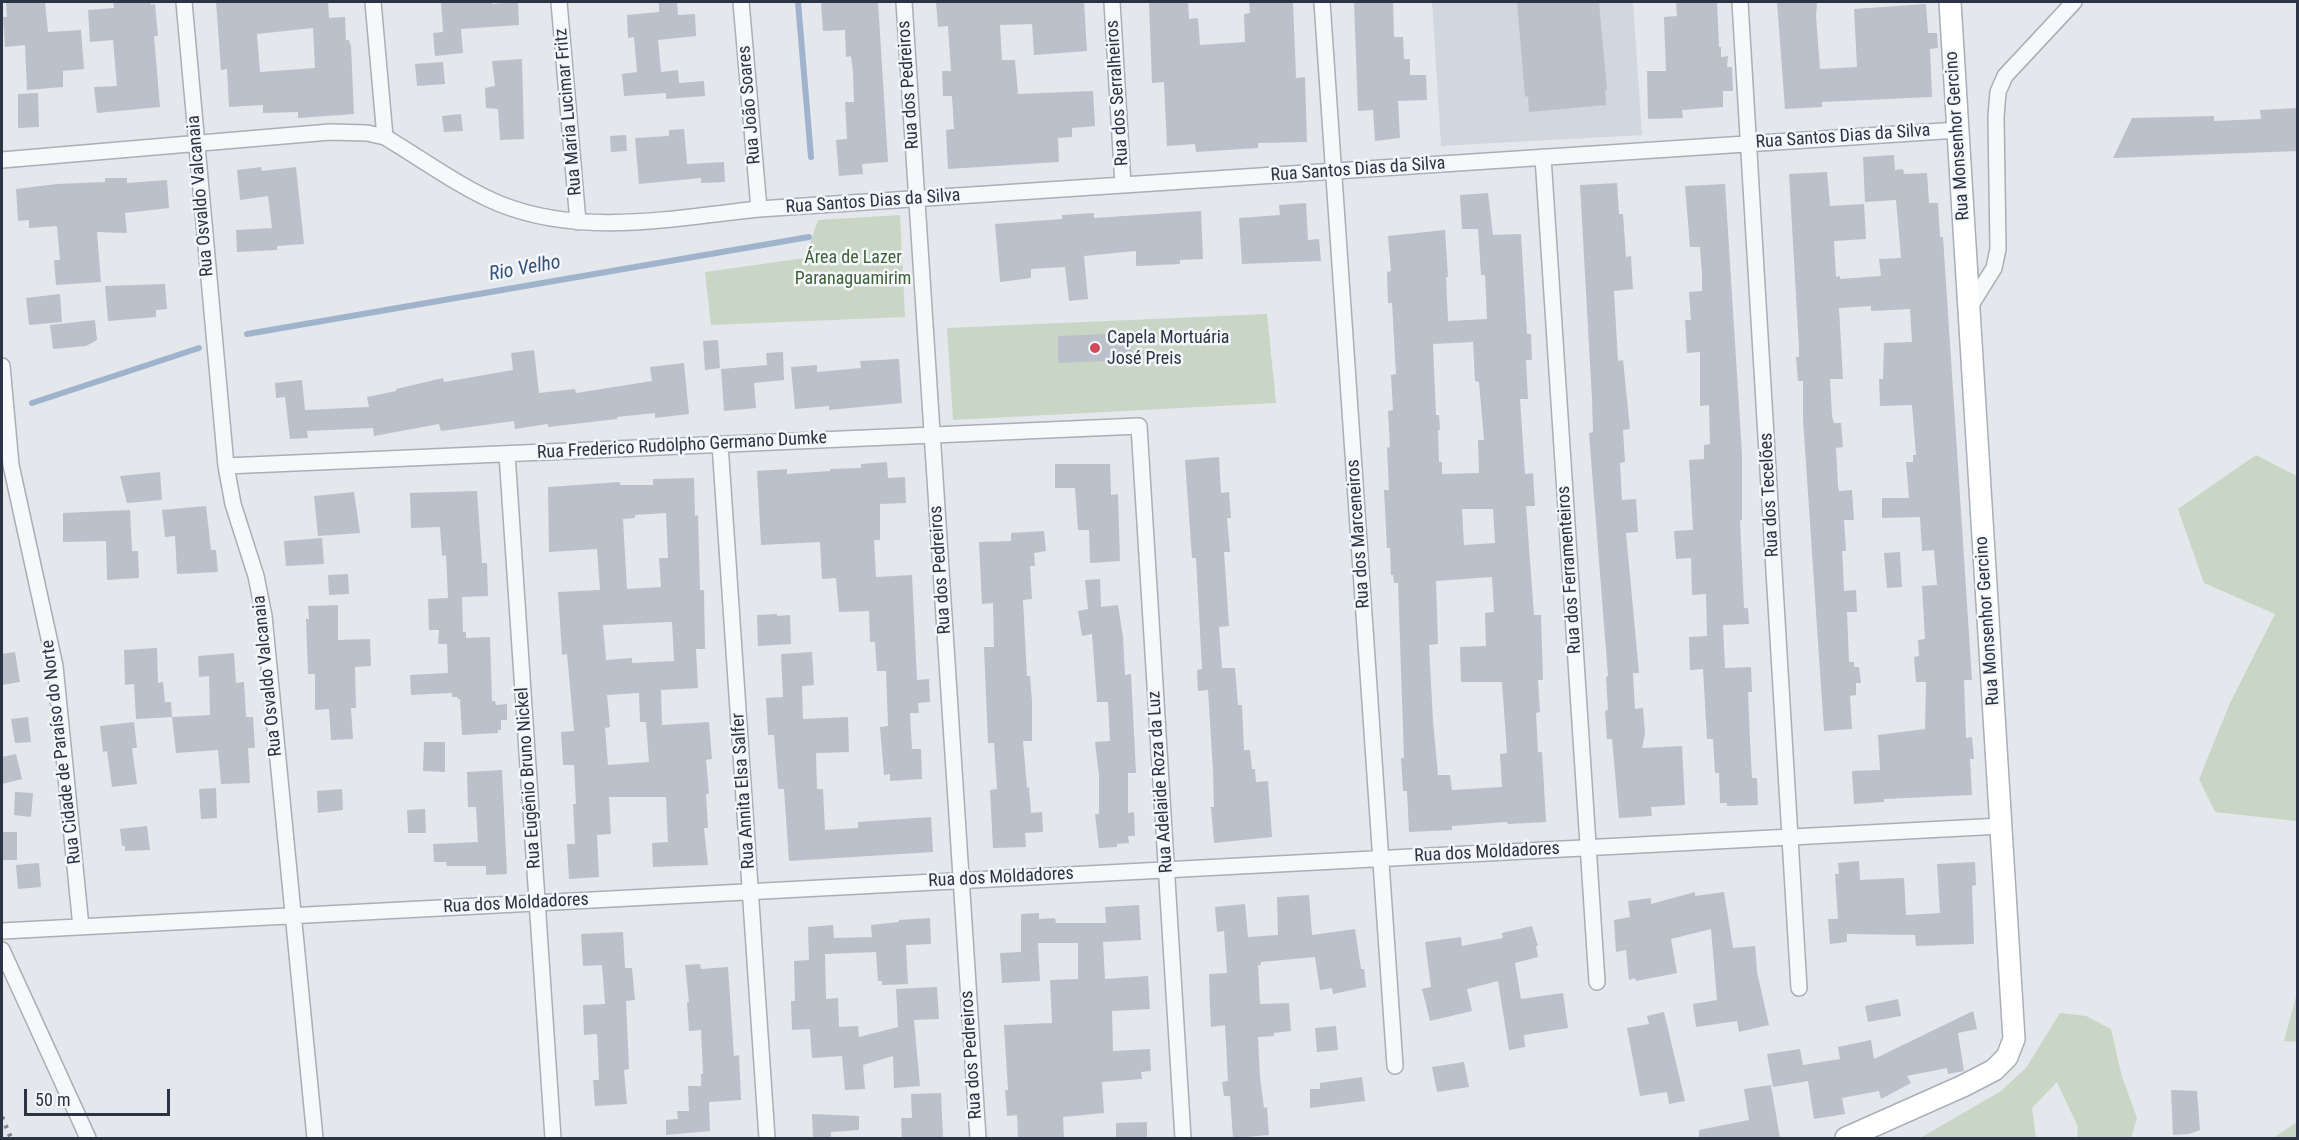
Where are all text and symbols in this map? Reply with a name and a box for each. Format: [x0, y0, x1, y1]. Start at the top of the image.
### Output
street label: Rua dos Serralheiros [1102, 19, 1134, 167]
street label: Rua dos Pedreiros [894, 20, 924, 150]
street label: Rua Maria Lucimar Fritz [551, 27, 587, 197]
street label: Rua João Soares [734, 45, 766, 165]
street label: Rua Monsenhor Gercino [1941, 51, 1975, 221]
street label: Rua Osvaldo Valcanaia [183, 114, 219, 278]
street label: Rua Santos Dias da Silva [1755, 120, 1931, 154]
street label: Rua Santos Dias da Silva [1270, 153, 1446, 187]
street label: Rua Santos Dias da Silva [785, 185, 961, 219]
park label: Área de Lazer Paranaguamirim [795, 247, 911, 290]
water label: Rio Velho [487, 251, 563, 287]
place label: Capela Mortuária José Preis [1107, 327, 1229, 370]
marker: Capela Mortuária José Preis [1088, 341, 1102, 355]
street label: Rua Frederico Rudolpho Germano Dumke [537, 428, 827, 464]
street label: Rua dos Tecelões [1756, 432, 1784, 558]
street label: Rua dos Marceneiros [1343, 459, 1375, 609]
street label: Rua dos Ferramenteiros [1553, 485, 1587, 655]
street label: Rua dos Pedreiros [926, 505, 956, 635]
street label: Rua Monsenhor Gercino [1971, 536, 2005, 706]
street label: Rua Osvaldo Valcanaia [249, 594, 287, 758]
street label: Rua Cidade de Paraíso do Norte [38, 639, 86, 865]
street label: Rua Eugênio Bruno Nickel [512, 687, 546, 869]
street label: Rua Adelaide Roza da Luz [1144, 690, 1178, 874]
street label: Rua Annita Elsa Salfer [728, 712, 760, 870]
street label: Rua dos Moldadores [1414, 838, 1560, 868]
street label: Rua dos Moldadores [928, 863, 1074, 893]
street label: Rua dos Moldadores [443, 889, 589, 919]
street label: Rua dos Pedreiros [957, 990, 987, 1120]
scale bar [27, 1077, 172, 1115]
text: 50 m [35, 1089, 70, 1110]

